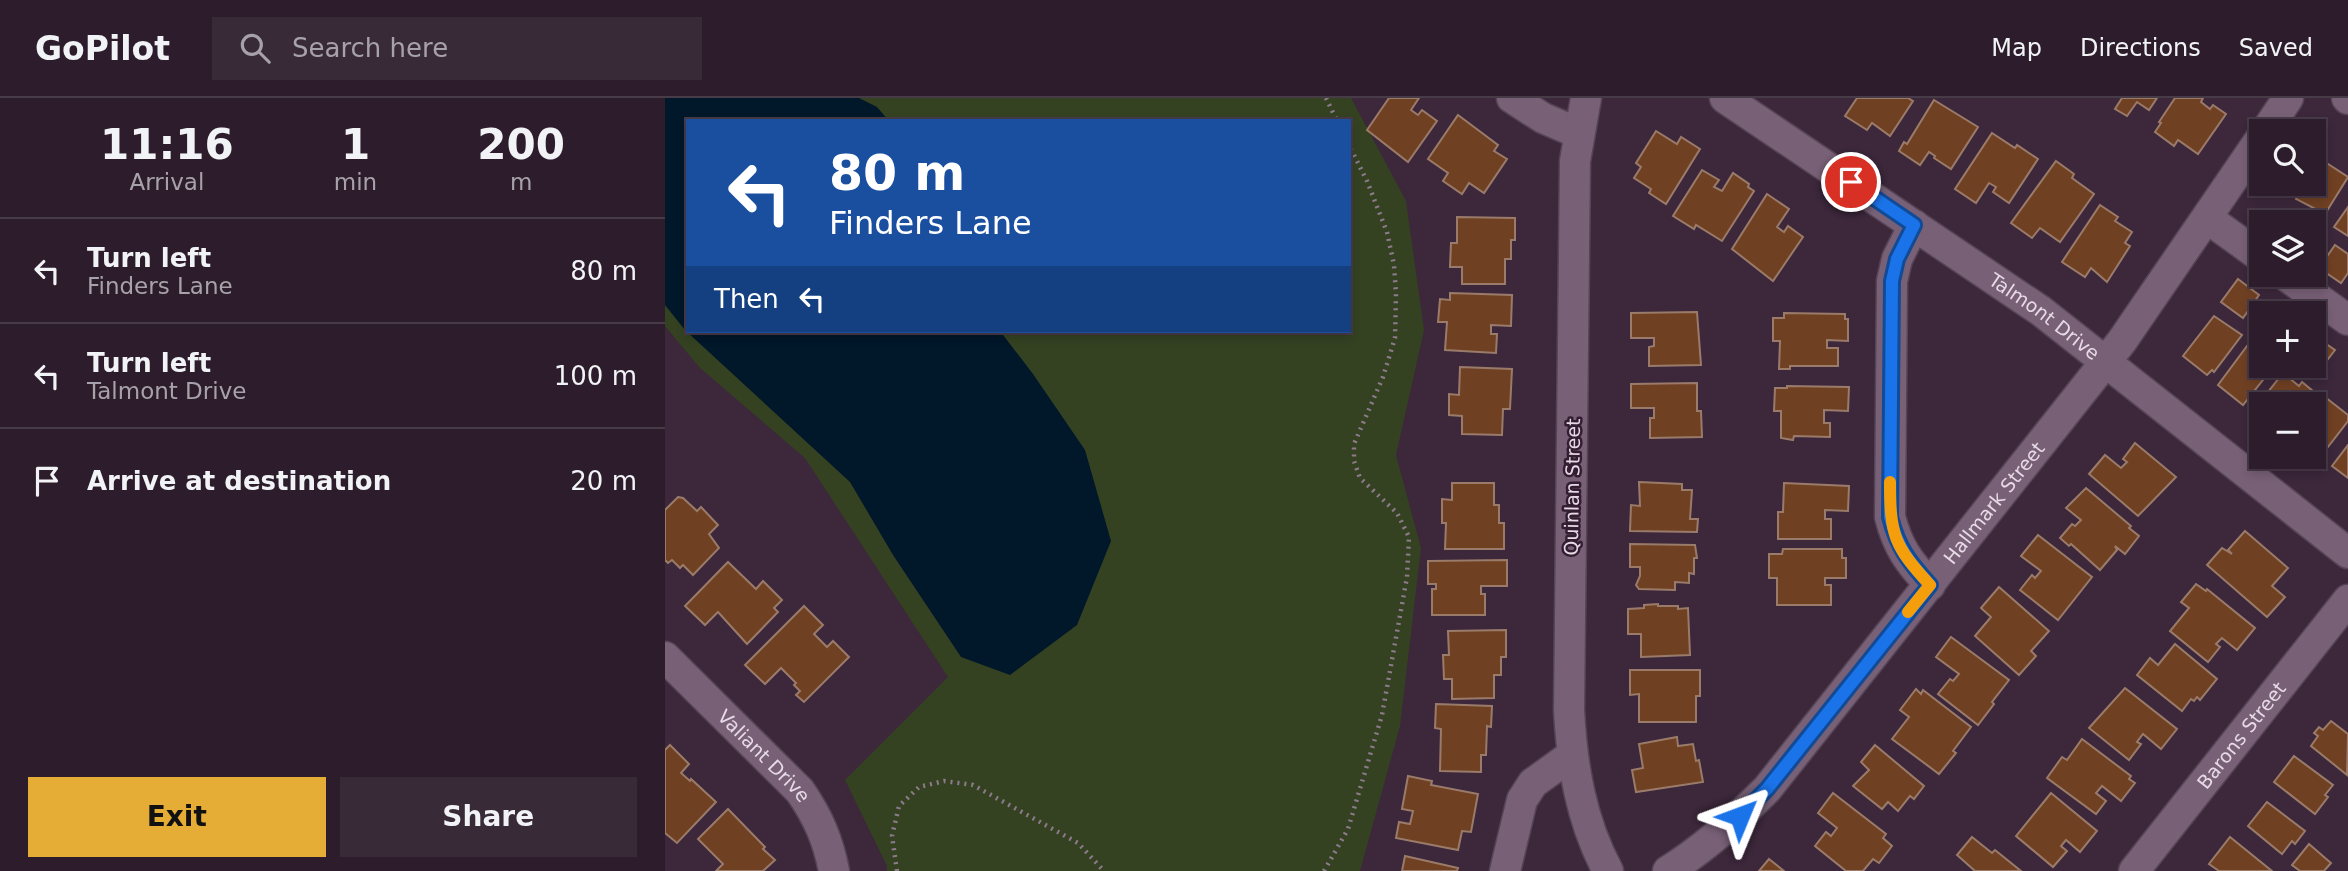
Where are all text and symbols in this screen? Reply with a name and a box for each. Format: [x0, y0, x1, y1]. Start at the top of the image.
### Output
search box [212, 17, 702, 80]
text: GoPilot [35, 29, 170, 68]
icon: search [236, 29, 274, 67]
text: Search here [292, 33, 448, 63]
text: Map [1991, 34, 2042, 62]
text: Directions [2080, 34, 2201, 62]
text: Saved [2239, 34, 2313, 62]
map controls [2249, 119, 2326, 469]
button: search [2249, 119, 2326, 196]
text: 11:16 [100, 120, 234, 169]
text: 1 [341, 120, 370, 169]
text: 200 [477, 120, 565, 169]
text: 80 m [829, 145, 965, 202]
icon: left [714, 147, 805, 238]
pin [1821, 152, 1881, 212]
icon: arrive [1832, 163, 1870, 201]
text: Arrival [130, 169, 204, 195]
text: min [334, 169, 377, 195]
text: m [510, 169, 532, 195]
text: Finders Lane [829, 204, 1032, 242]
button: layers [2249, 210, 2326, 287]
text: Turn left [87, 243, 211, 273]
icon: left [28, 252, 66, 290]
text: 80 m [570, 256, 637, 286]
street label: Talmont Drive [1984, 268, 2104, 364]
text: Finders Lane [87, 273, 233, 299]
icon: left [793, 280, 831, 318]
text: Then [714, 284, 779, 314]
button: + [2249, 301, 2326, 378]
text: Turn left [87, 348, 211, 378]
icon: left [28, 357, 66, 395]
text: 100 m [554, 361, 637, 391]
text: Talmont Drive [87, 378, 246, 404]
button: − [2249, 392, 2326, 469]
street label: Quinlan Street [1560, 418, 1584, 556]
street label: Hallmark Street [1939, 437, 2049, 568]
icon: arrive [28, 462, 66, 500]
text: Arrive at destination [87, 466, 391, 496]
text: 20 m [570, 466, 637, 496]
street label: Barons Street [2192, 678, 2290, 793]
street label: Valiant Drive [713, 705, 815, 806]
button: Exit [28, 777, 326, 857]
button: Share [340, 777, 637, 857]
position arrow [1703, 779, 1777, 853]

